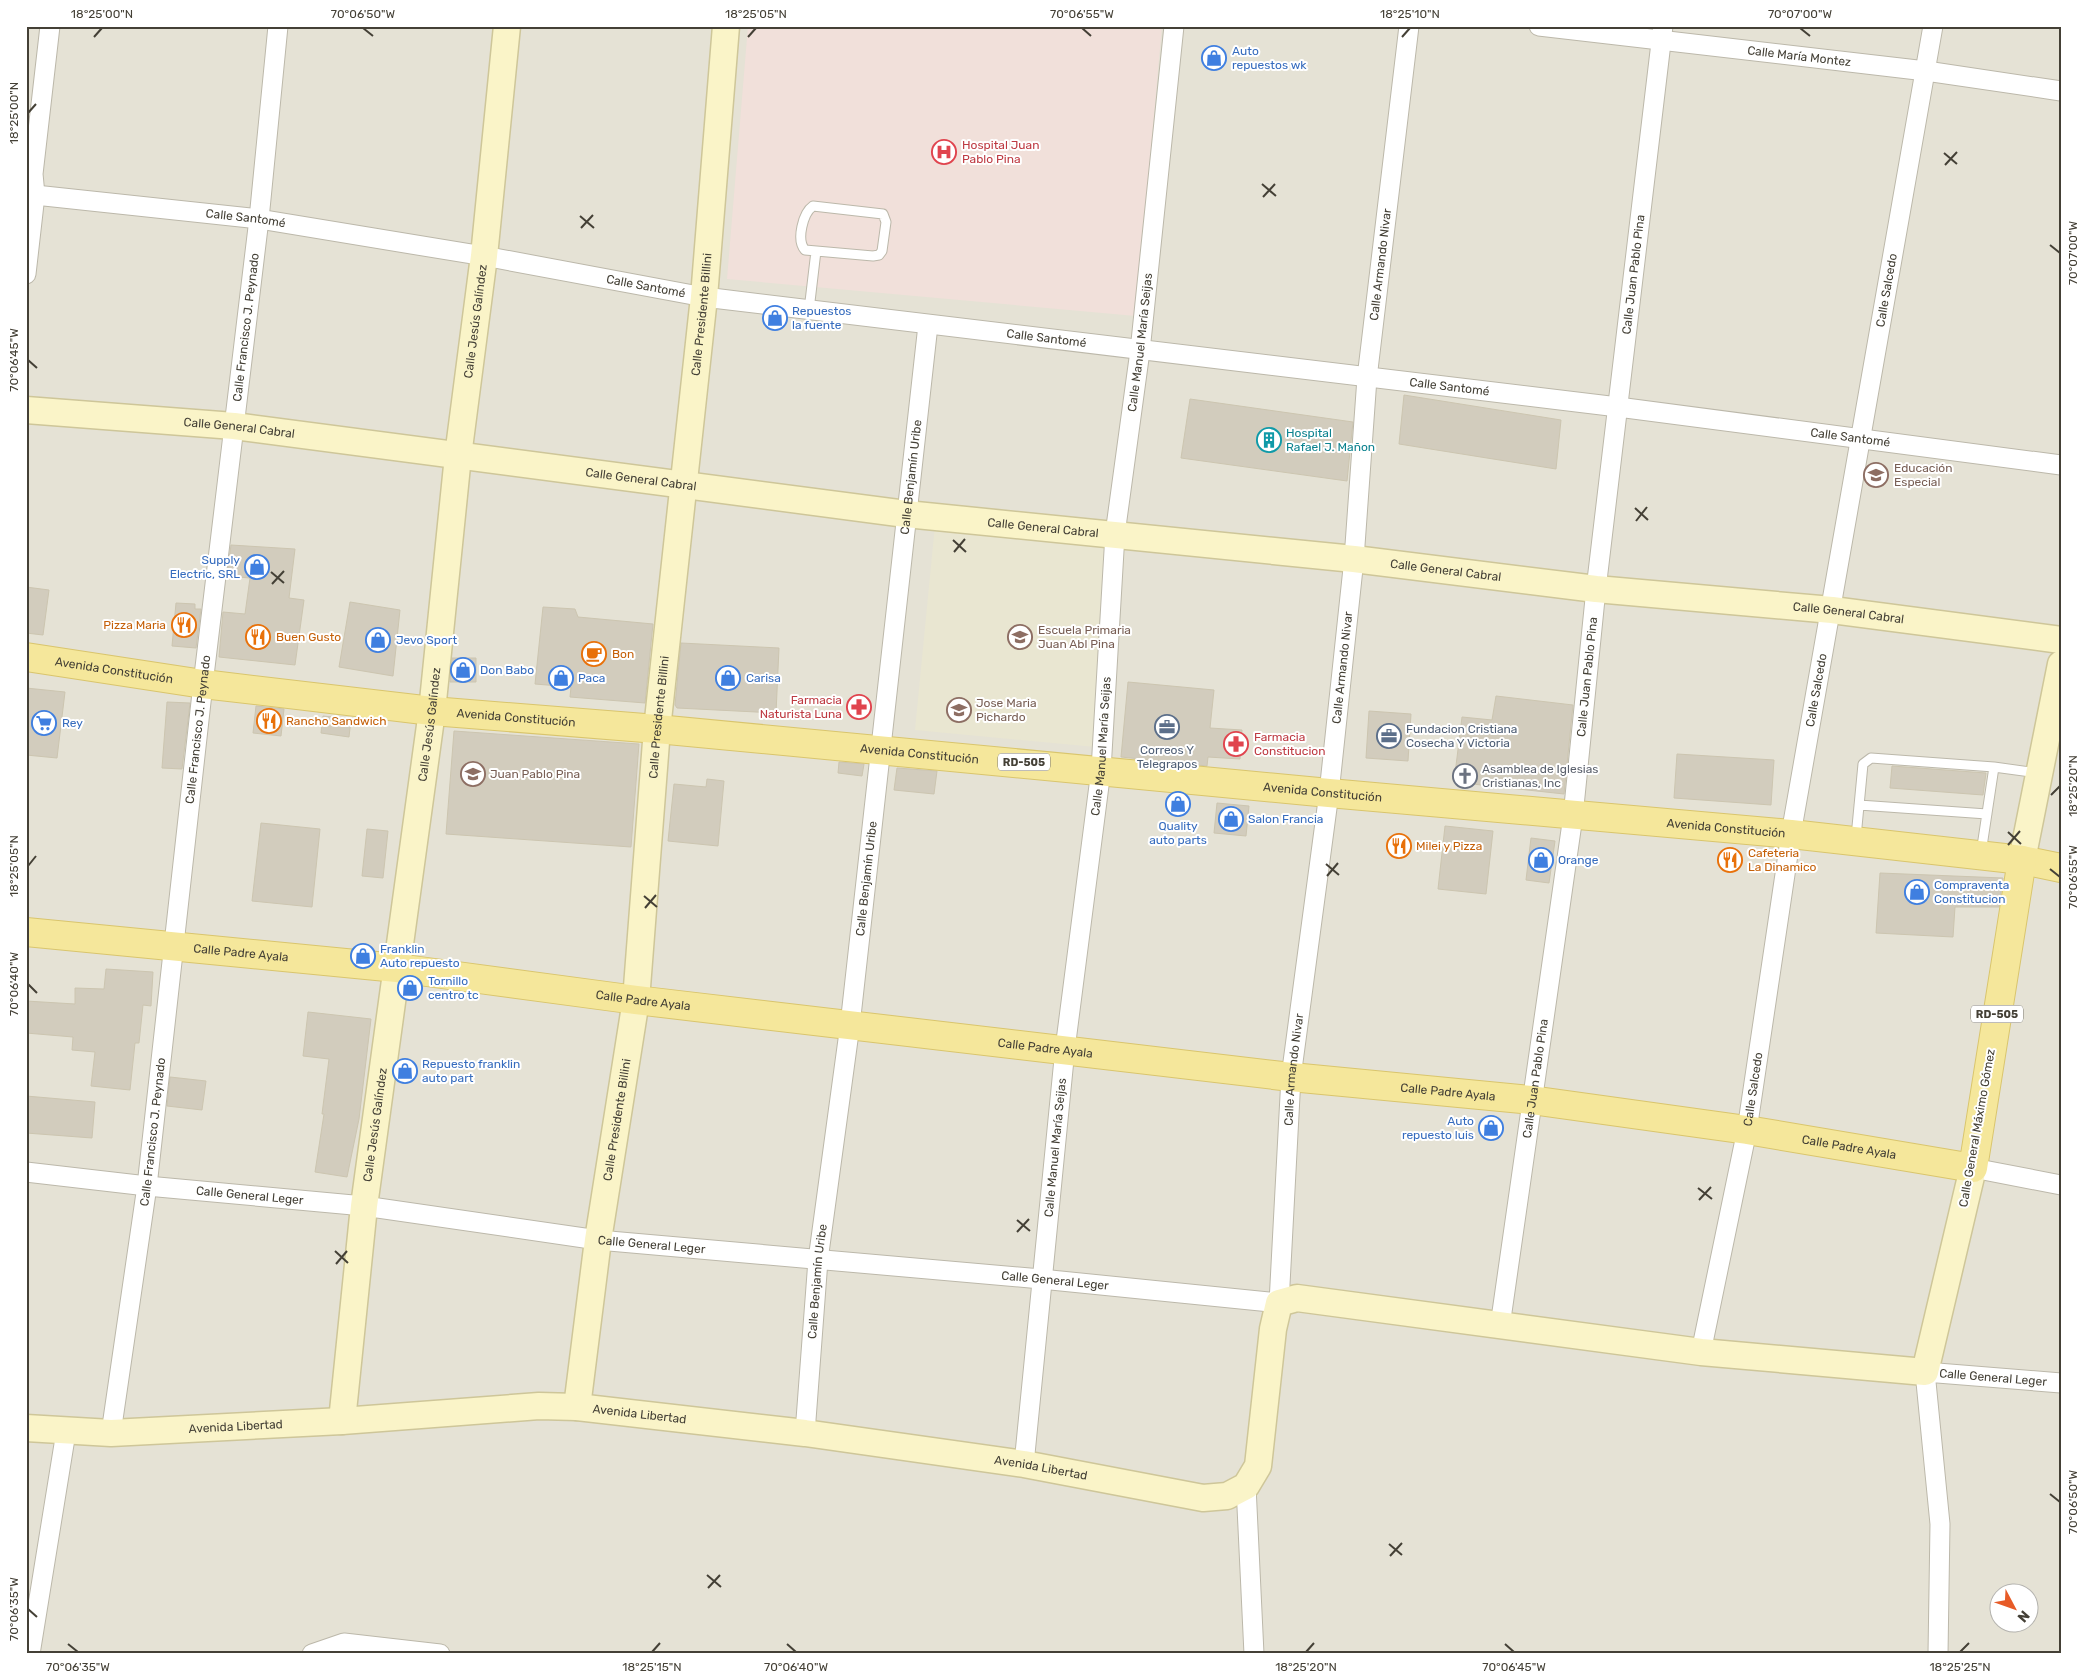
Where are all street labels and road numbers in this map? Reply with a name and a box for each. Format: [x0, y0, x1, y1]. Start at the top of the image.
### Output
street label: Calle María Montez [1747, 43, 1852, 69]
street label: Calle Santomé [205, 206, 287, 230]
street label: Calle Armando Nivar [1367, 207, 1394, 321]
street label: Calle Juan Pablo Pina [1619, 214, 1647, 335]
street label: Calle Francisco J. Peynado [230, 252, 262, 402]
street label: Calle Presidente Billini [688, 252, 715, 377]
street label: Calle Salcedo [1873, 252, 1900, 328]
street label: Calle Jesús Galíndez [461, 263, 490, 379]
street label: Calle Santomé [605, 272, 687, 300]
street label: Calle Manuel María Seijas [1125, 272, 1155, 413]
street label: Calle Santomé [1006, 326, 1087, 350]
street label: Calle Santomé [1409, 375, 1491, 399]
street label: Calle General Cabral [183, 415, 296, 441]
street label: Calle Benjamín Uribe [898, 419, 924, 535]
street label: Calle Santomé [1810, 425, 1891, 450]
street label: Calle General Cabral [585, 465, 697, 493]
street label: Calle General Cabral [987, 515, 1099, 540]
street label: Calle General Cabral [1389, 557, 1502, 584]
street label: Calle General Cabral [1792, 600, 1905, 626]
street label: Calle Armando Nivar [1329, 610, 1355, 725]
street label: Calle Juan Pablo Pina [1574, 616, 1600, 738]
street label: Calle Salcedo [1803, 652, 1830, 728]
street label: Calle Francisco J. Peynado [183, 654, 213, 805]
street label: Avenida Constitución [54, 655, 174, 686]
street label: Calle Presidente Billini [646, 655, 672, 779]
street label: Calle Jesús Galíndez [415, 667, 443, 782]
street label: Calle Manuel María Seijas [1088, 676, 1114, 817]
street label: Avenida Constitución [456, 706, 576, 729]
street label: Avenida Constitución [859, 741, 980, 767]
road number: RD-505 [998, 754, 1050, 770]
street label: Avenida Constitución [1263, 780, 1383, 805]
street label: Avenida Constitución [1666, 816, 1786, 840]
street label: Calle Benjamín Uribe [853, 820, 880, 937]
street label: Calle Padre Ayala [193, 941, 289, 964]
street label: Calle Padre Ayala [595, 988, 691, 1013]
road number: RD-505 [1971, 1006, 2023, 1022]
street label: Calle Armando Nivar [1281, 1012, 1306, 1126]
street label: Calle Juan Pablo Pina [1520, 1018, 1551, 1139]
street label: Calle Padre Ayala [997, 1036, 1094, 1061]
street label: Calle General Máximo Gómez [1956, 1048, 1998, 1208]
street label: Calle Salcedo [1741, 1051, 1765, 1127]
street label: Calle Francisco J. Peynado [137, 1057, 168, 1207]
street label: Calle Presidente Billini [600, 1058, 634, 1182]
street label: Calle Jesús Galíndez [360, 1067, 390, 1183]
street label: Calle Manuel María Seijas [1041, 1077, 1069, 1218]
street label: Calle Padre Ayala [1400, 1081, 1496, 1104]
street label: Calle Padre Ayala [1801, 1132, 1897, 1162]
street label: Calle General Leger [195, 1184, 305, 1207]
street label: Calle Benjamín Uribe [805, 1223, 830, 1340]
street label: Calle General Leger [597, 1233, 706, 1256]
street label: Calle General Leger [1001, 1269, 1110, 1293]
street label: Calle General Leger [1939, 1366, 2048, 1389]
street label: Avenida Libertad [592, 1402, 687, 1426]
street label: Avenida Libertad [188, 1417, 283, 1436]
street label: Avenida Libertad [993, 1453, 1089, 1483]

